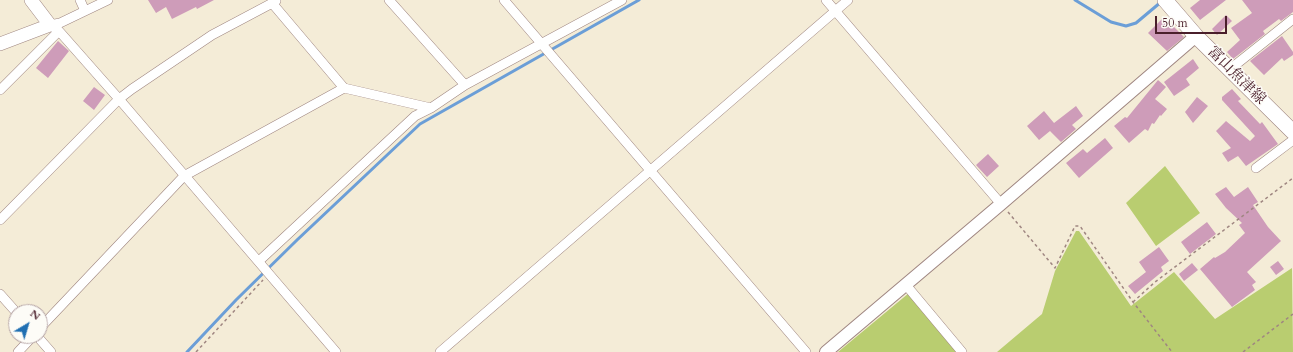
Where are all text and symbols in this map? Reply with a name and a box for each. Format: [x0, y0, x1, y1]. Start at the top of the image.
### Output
scale bar [1157, 8, 1229, 34]
text: 50 m [1162, 15, 1188, 31]
street label: 富山魚津線 [1203, 43, 1269, 109]
north arrow [8, 304, 48, 344]
text: N [27, 306, 43, 324]

